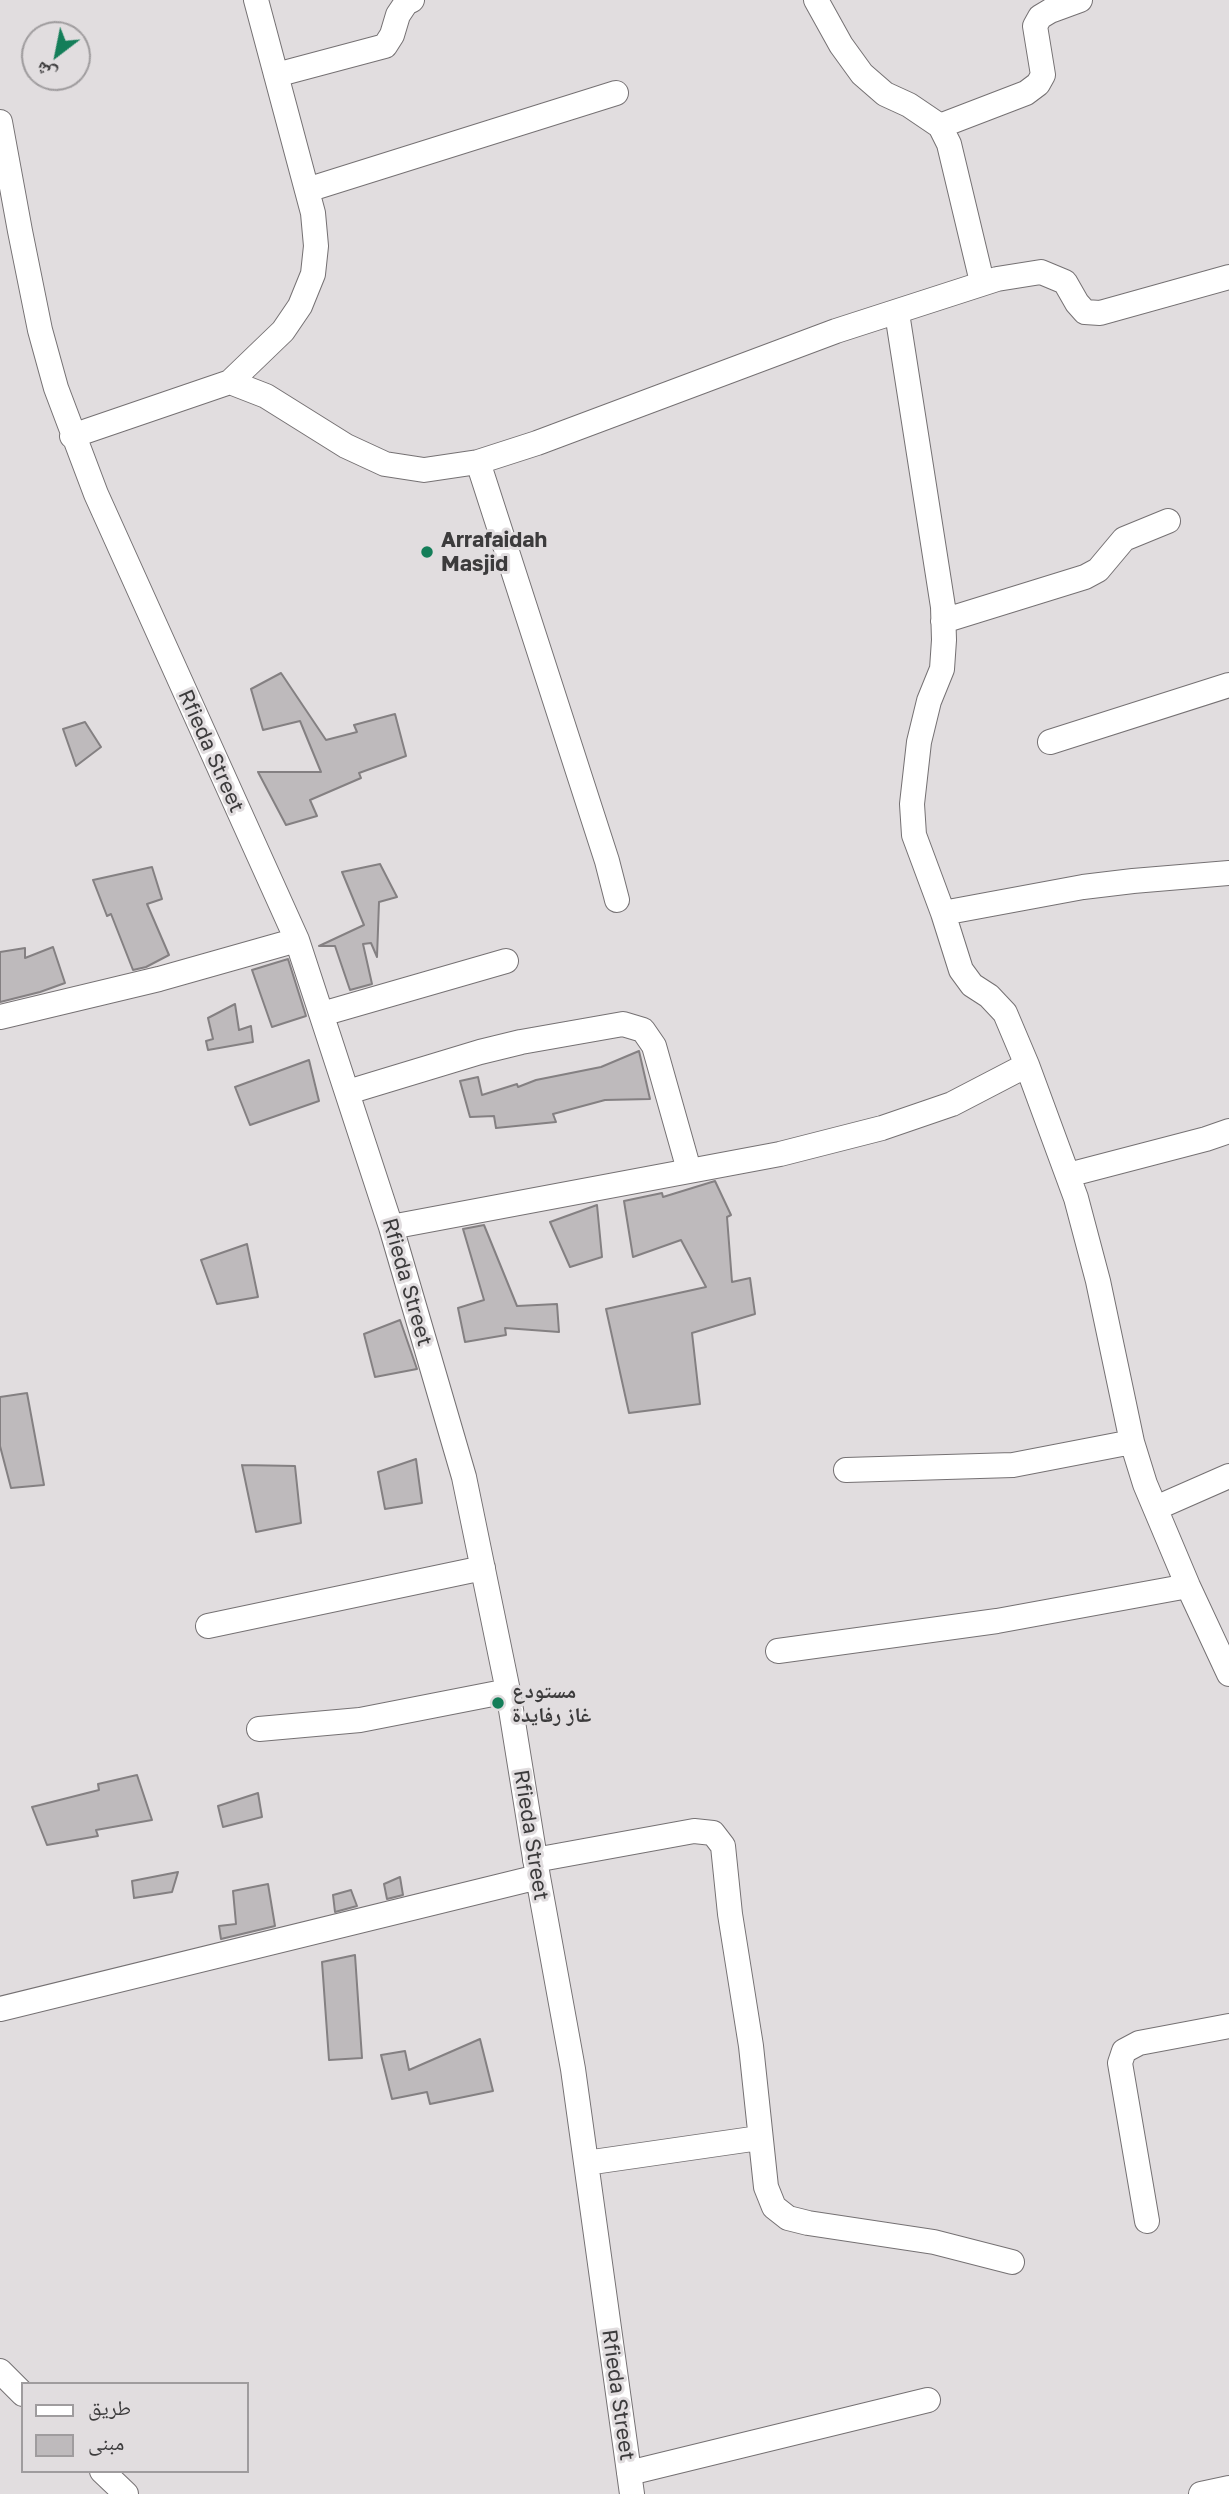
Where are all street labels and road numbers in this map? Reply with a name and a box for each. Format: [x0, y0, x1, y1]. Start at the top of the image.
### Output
street label: Rfieda Street [173, 686, 249, 816]
street label: Rfieda Street [377, 1215, 437, 1349]
street label: Rfieda Street [508, 1768, 554, 1902]
street label: Rfieda Street [596, 2328, 640, 2462]

